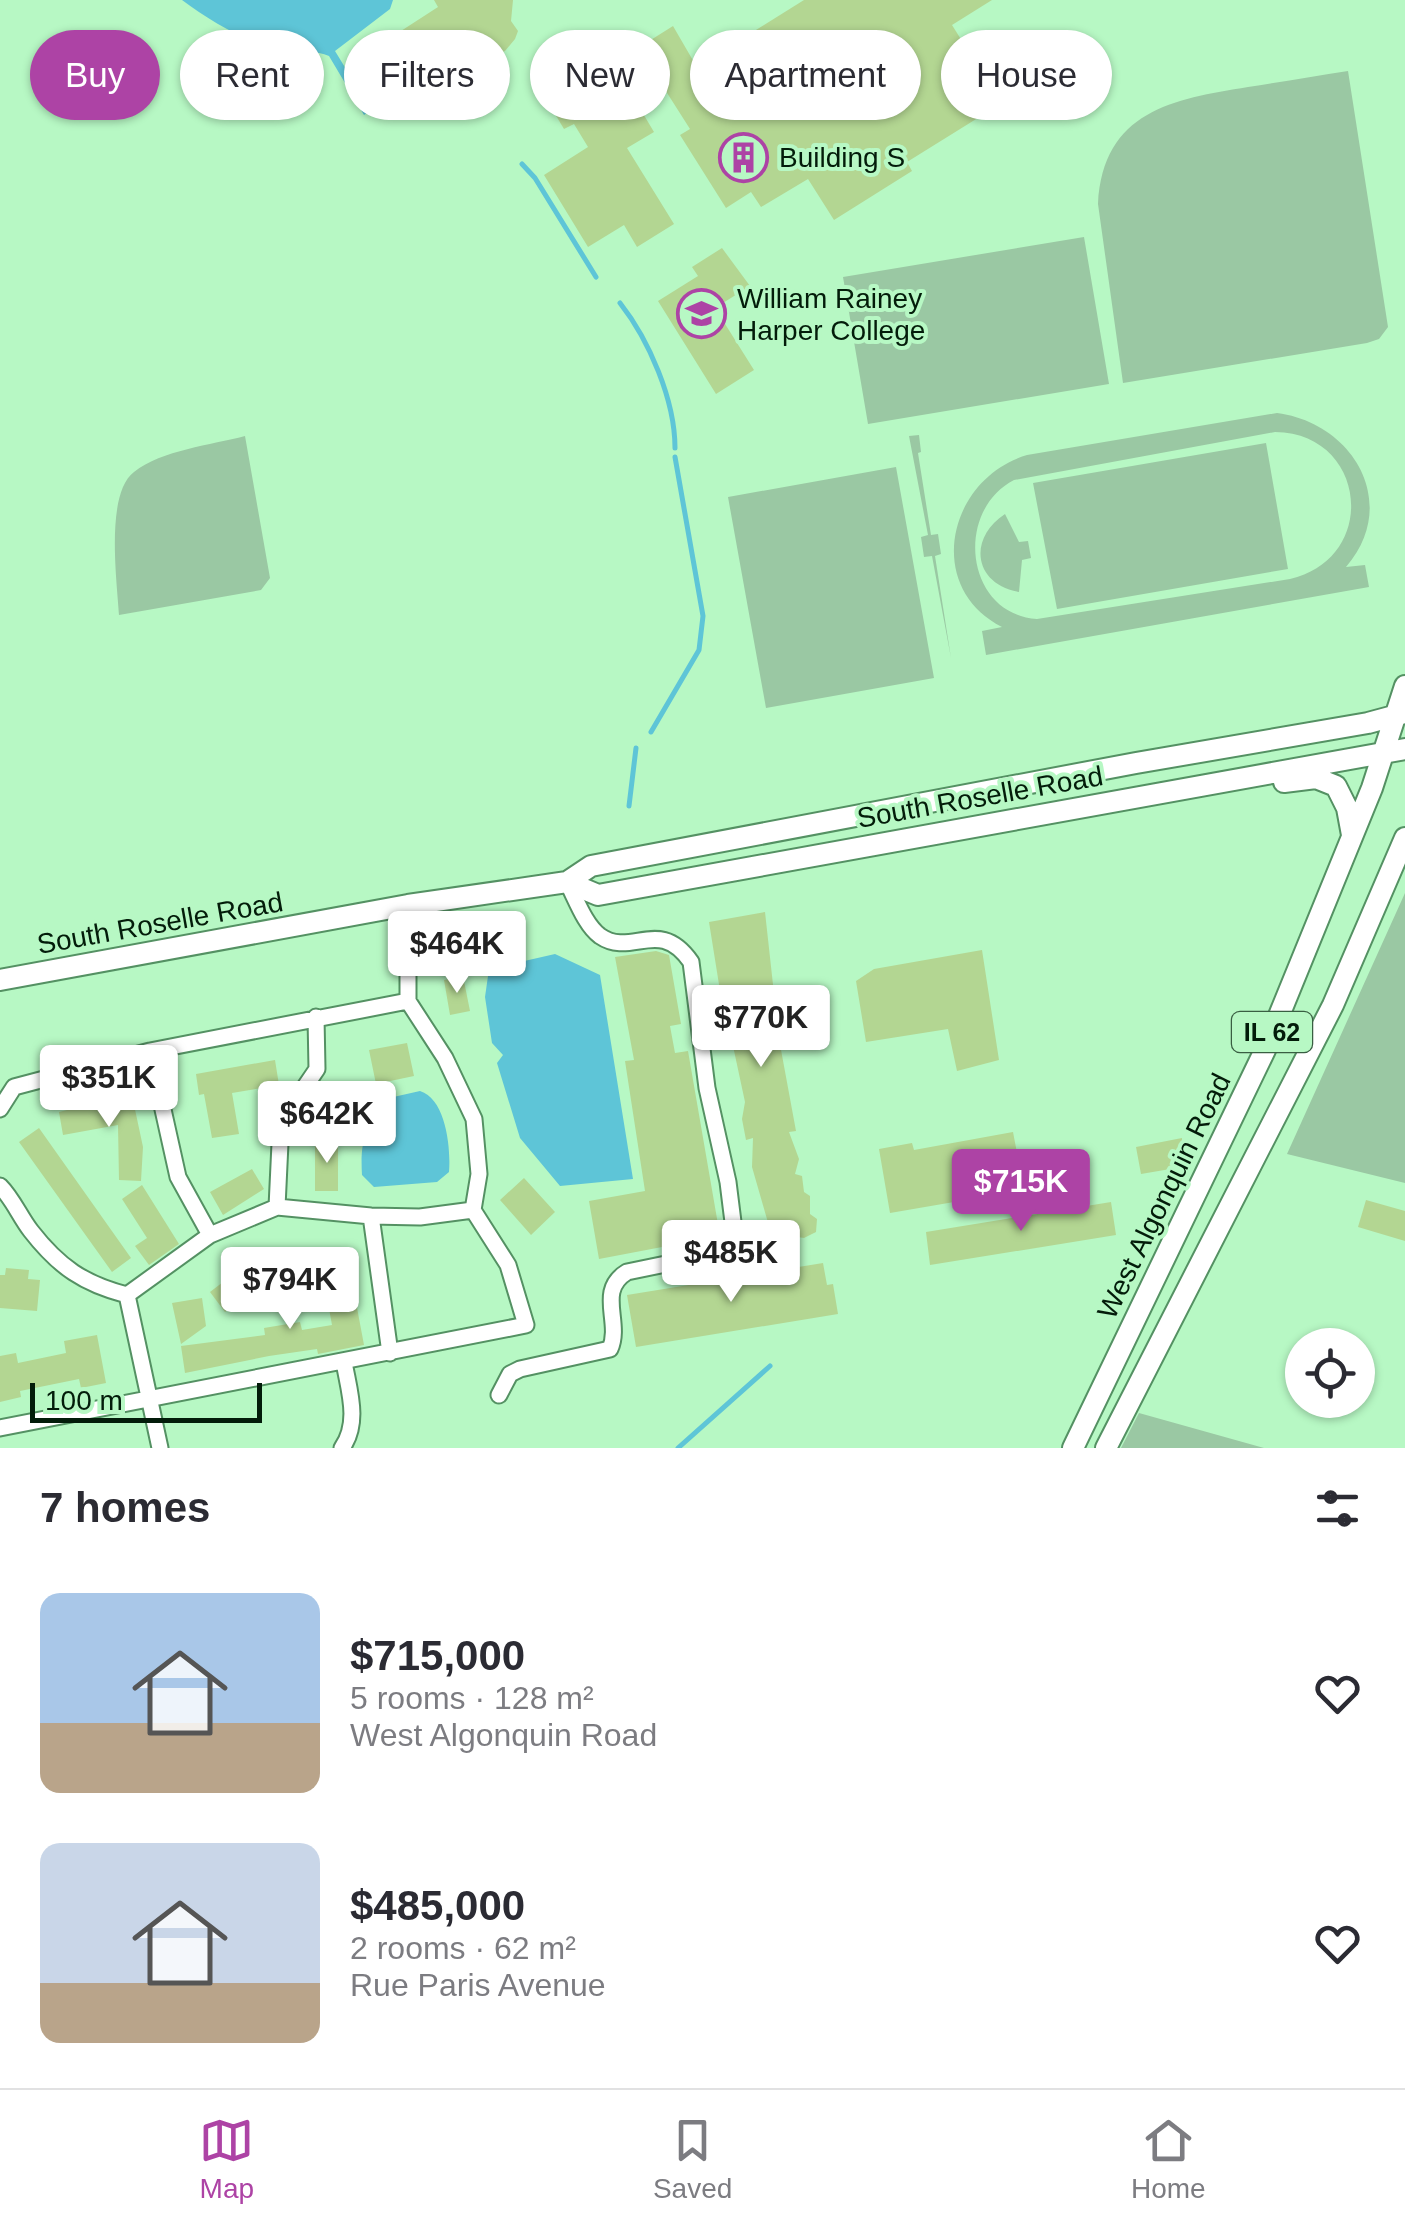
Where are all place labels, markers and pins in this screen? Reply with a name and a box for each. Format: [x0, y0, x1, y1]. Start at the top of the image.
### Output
building icon: Building S [718, 131, 770, 183]
place label: Building S [779, 142, 905, 173]
place label: William Rainey Harper College [737, 283, 925, 346]
school or university icon: William Rainey Harper College [676, 288, 728, 340]
pin: $464K [387, 911, 527, 996]
pin: $770K [691, 985, 831, 1070]
pin: $351K [39, 1045, 179, 1130]
pin: $642K [257, 1081, 397, 1166]
pin: $715K [951, 1149, 1091, 1234]
pin: $485K [661, 1220, 801, 1305]
pin: $794K [220, 1247, 360, 1332]

